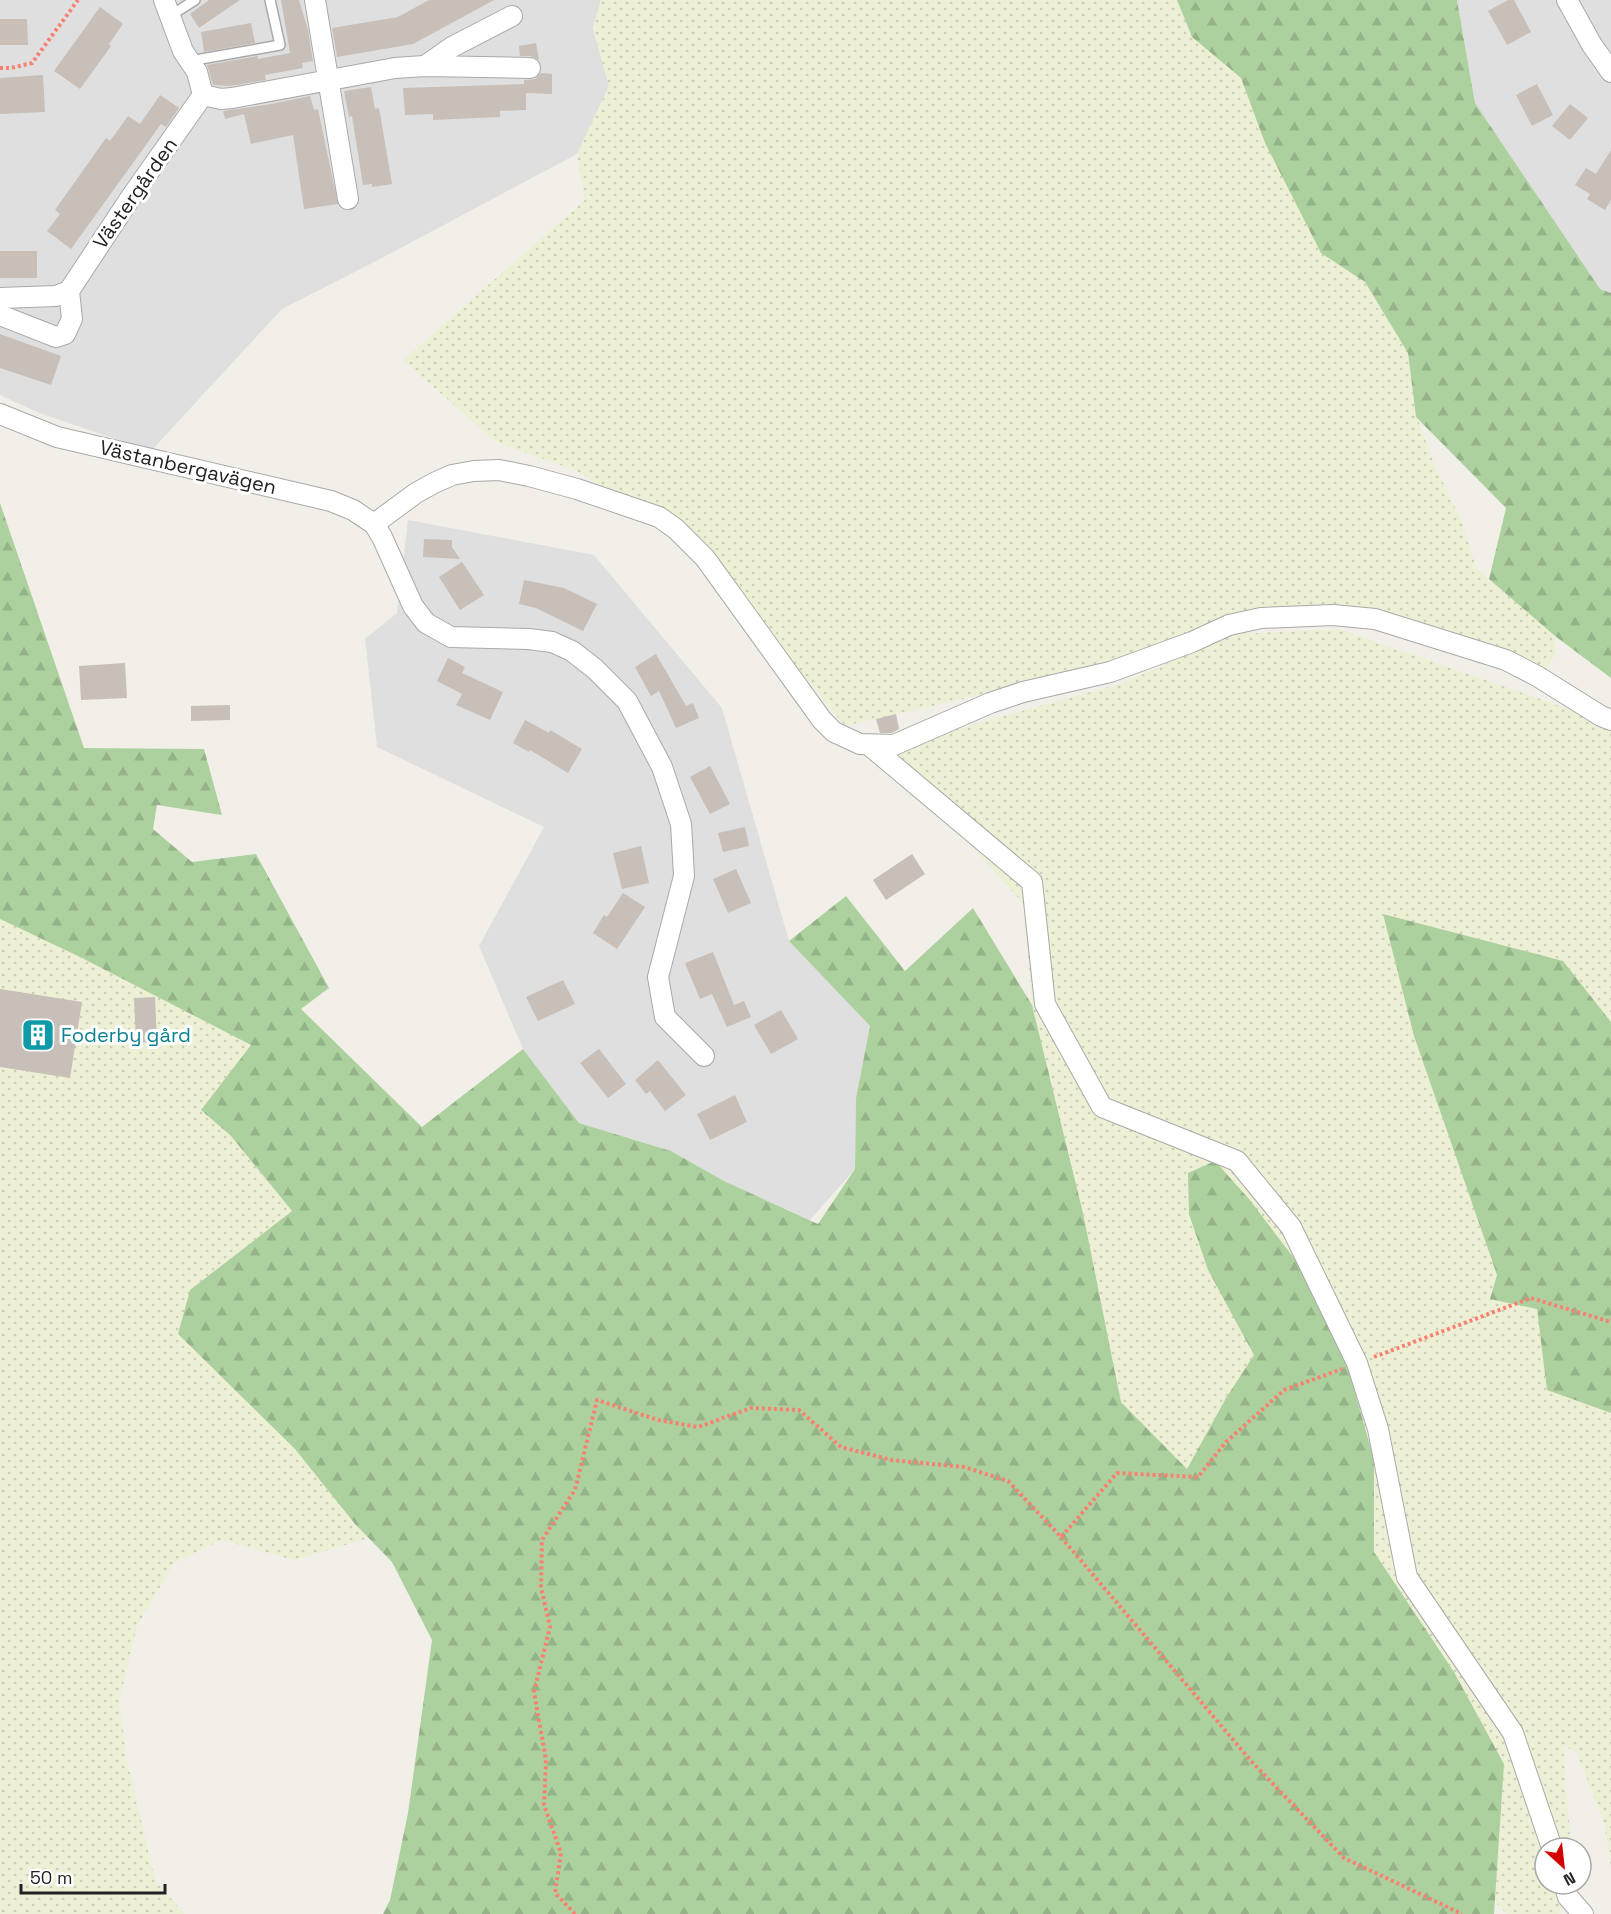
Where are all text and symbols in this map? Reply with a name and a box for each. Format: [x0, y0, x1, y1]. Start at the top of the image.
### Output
street label: Västergården [87, 132, 183, 254]
street label: Västanbergavägen [97, 434, 279, 500]
building icon: Foderby gård [20, 1017, 56, 1053]
place label: Foderby gård [61, 1022, 191, 1048]
north arrow [1533, 1836, 1593, 1896]
scale bar [21, 1857, 165, 1895]
text: 50 m [30, 1866, 72, 1889]
text: N [1560, 1867, 1579, 1891]

